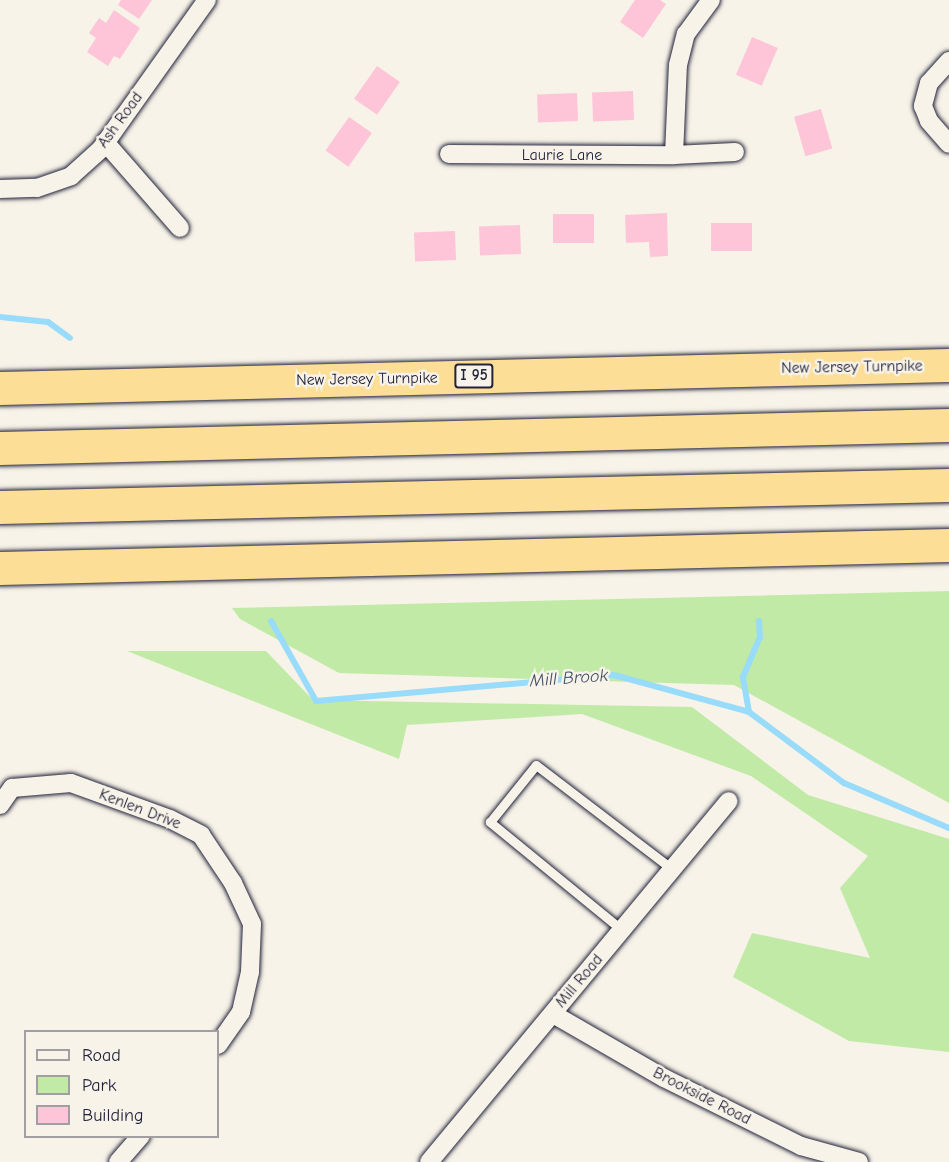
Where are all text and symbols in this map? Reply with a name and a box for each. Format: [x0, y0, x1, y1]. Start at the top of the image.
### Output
street label: Ash Road [93, 88, 147, 152]
street label: Laurie Lane [522, 145, 602, 165]
street label: New Jersey Turnpike [781, 356, 923, 378]
road number: I 95 [453, 364, 495, 388]
street label: New Jersey Turnpike [296, 368, 438, 390]
water label: Mill Brook [529, 665, 609, 693]
street label: Kenlen Drive [96, 785, 184, 833]
street label: Mill Road [551, 950, 607, 1012]
legend [24, 1030, 219, 1138]
text: Road [82, 1045, 121, 1066]
street label: Brookside Road [650, 1063, 754, 1129]
text: Park [82, 1075, 116, 1096]
text: Building [82, 1105, 144, 1126]

